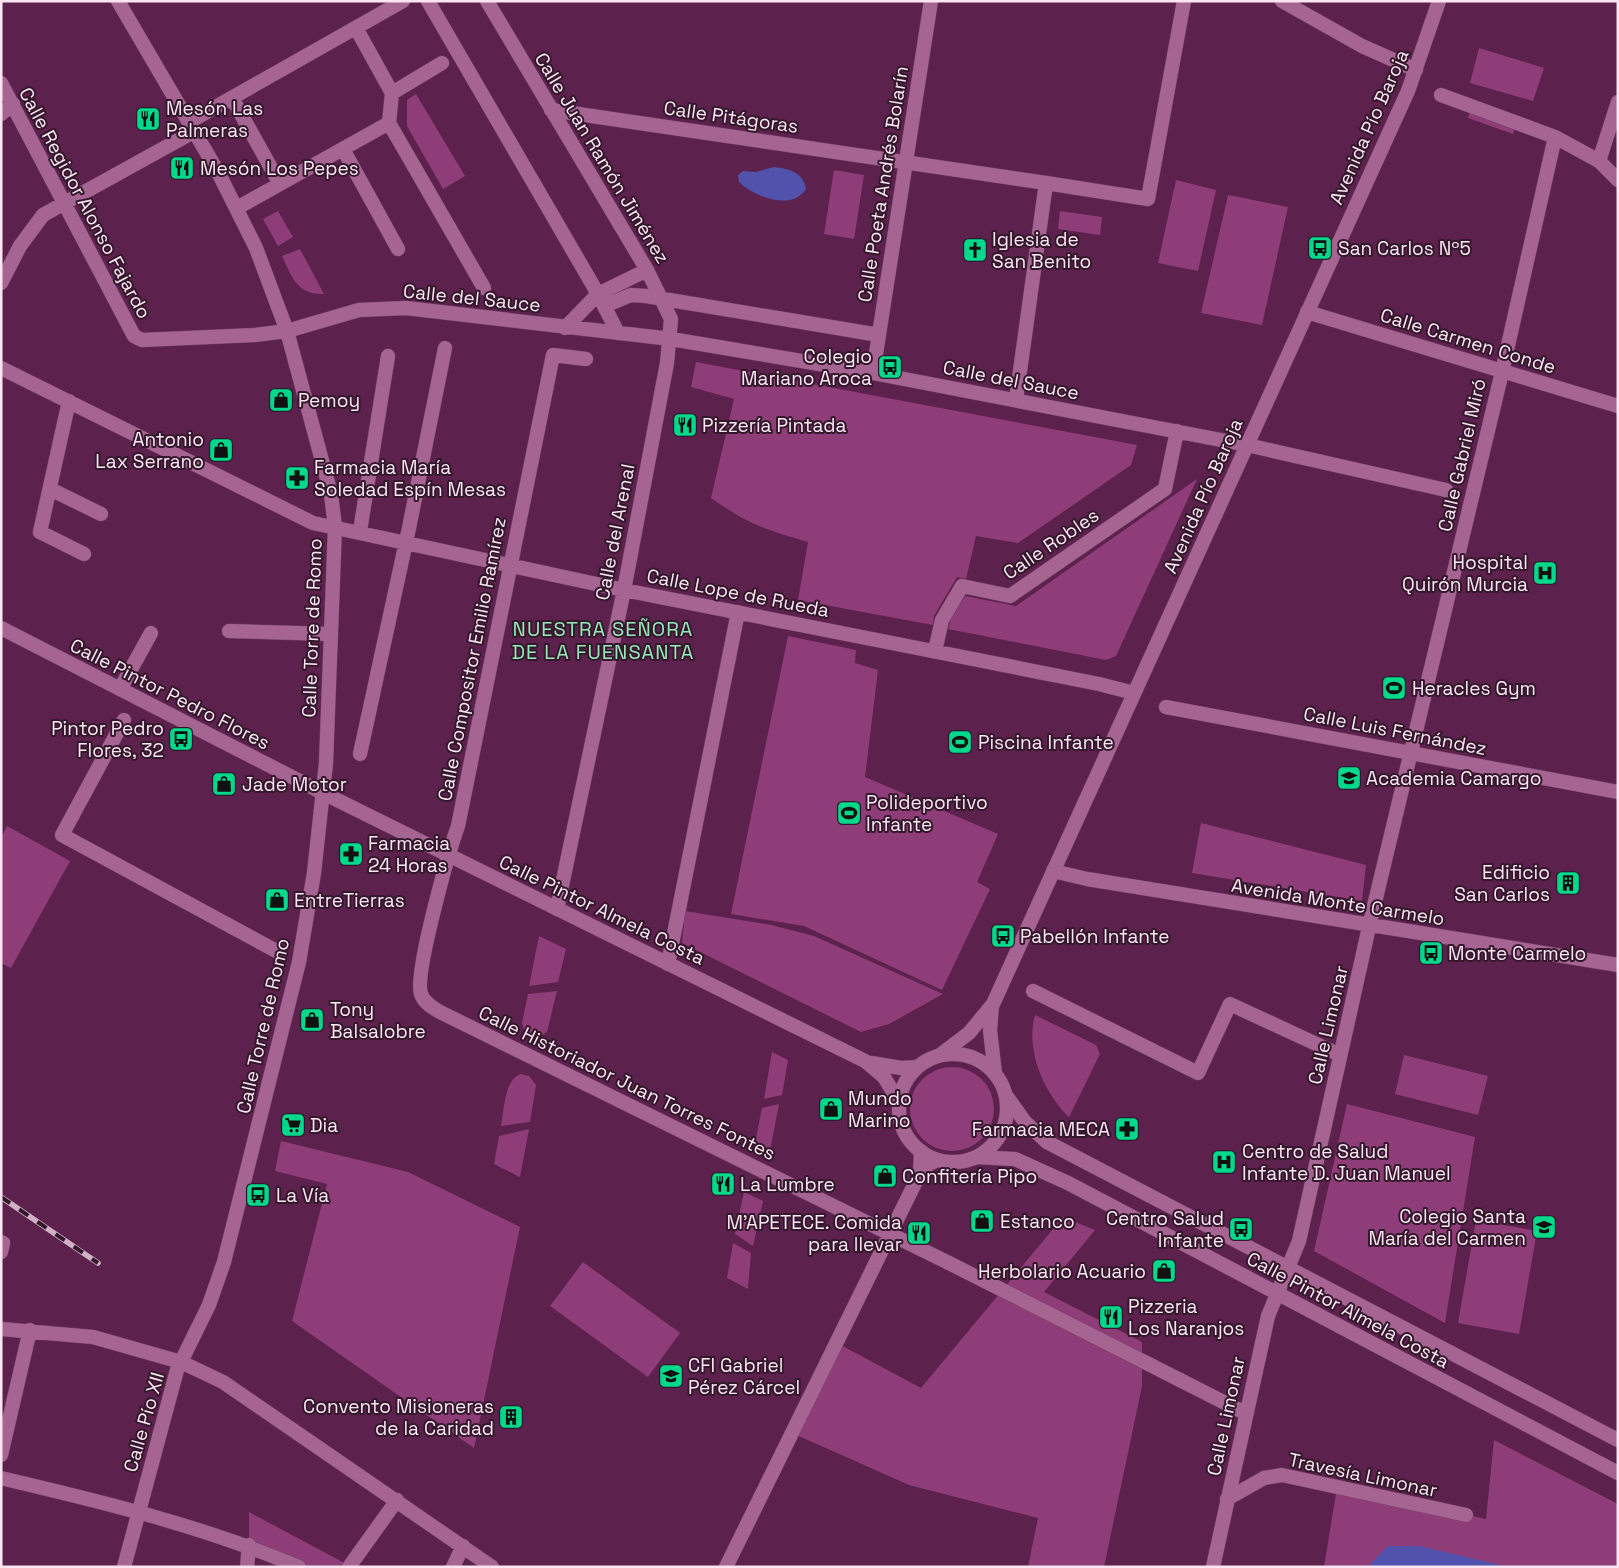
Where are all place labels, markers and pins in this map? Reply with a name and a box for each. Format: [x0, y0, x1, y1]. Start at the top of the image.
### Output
place label: Mesón Las Palmeras [166, 96, 263, 143]
restaurant icon: Mesón Las Palmeras [135, 106, 161, 132]
restaurant icon: Mesón Los Pepes [169, 155, 195, 181]
place label: Mesón Los Pepes [200, 156, 359, 181]
place label: Iglesia de San Benito [992, 227, 1091, 274]
bus stop icon: San Carlos Nº5 [1307, 235, 1333, 261]
place label: San Carlos Nº5 [1338, 236, 1471, 261]
church icon: Iglesia de San Benito [962, 237, 988, 263]
place label: Colegio Mariano Aroca [741, 344, 872, 391]
bus stop icon: Colegio Mariano Aroca [877, 354, 903, 380]
shop icon: Pemoy [268, 387, 294, 413]
place label: Pemoy [298, 388, 360, 413]
restaurant icon: Pizzería Pintada [672, 412, 698, 438]
place label: Pizzería Pintada [702, 413, 846, 438]
place label: Antonio Lax Serrano [95, 427, 204, 474]
shop icon: Antonio Lax Serrano [208, 437, 234, 463]
place label: Farmacia María Soledad Espín Mesas [314, 455, 506, 502]
pharmacy icon: Farmacia María Soledad Espín Mesas [284, 465, 310, 491]
place label: Hospital Quirón Murcia [1402, 550, 1528, 597]
hospital icon: Hospital Quirón Murcia [1532, 560, 1558, 586]
sports icon: Heracles Gym [1381, 675, 1407, 701]
place label: Heracles Gym [1412, 676, 1536, 701]
place label: Pintor Pedro Flores, 32 [51, 716, 164, 763]
bus stop icon: Pintor Pedro Flores, 32 [168, 726, 194, 752]
sports icon: Piscina Infante [947, 729, 973, 755]
place label: Piscina Infante [978, 730, 1114, 755]
school or university icon: Academia Camargo [1336, 765, 1362, 791]
place label: Academia Camargo [1366, 766, 1541, 791]
shop icon: Jade Motor [211, 771, 237, 797]
place label: Jade Motor [242, 772, 347, 797]
place label: Polideportivo Infante [866, 790, 988, 837]
sports icon: Polideportivo Infante [836, 800, 862, 826]
place label: Farmacia 24 Horas [368, 831, 450, 878]
pharmacy icon: Farmacia 24 Horas [338, 841, 364, 867]
place label: Edificio San Carlos [1454, 860, 1550, 907]
building icon: Edificio San Carlos [1555, 870, 1581, 896]
shop icon: EntreTierras [264, 887, 290, 913]
place label: EntreTierras [294, 888, 405, 913]
bus stop icon: Pabellón Infante [990, 923, 1016, 949]
place label: Pabellón Infante [1020, 924, 1169, 949]
bus stop icon: Monte Carmelo [1418, 940, 1444, 966]
place label: Monte Carmelo [1448, 941, 1586, 966]
place label: Tony Balsalobre [330, 997, 426, 1044]
shop icon: Tony Balsalobre [299, 1007, 325, 1033]
place label: Mundo Marino [848, 1086, 912, 1133]
shop icon: Mundo Marino [818, 1096, 844, 1122]
supermarket icon: Dia [280, 1112, 306, 1138]
place label: Dia [310, 1113, 338, 1138]
pharmacy icon: Farmacia MECA [1114, 1116, 1140, 1142]
place label: Farmacia MECA [972, 1117, 1110, 1142]
place label: Centro de Salud Infante D. Juan Manuel [1242, 1139, 1451, 1186]
hospital icon: Centro de Salud Infante D. Juan Manuel [1211, 1149, 1237, 1175]
shop icon: Confitería Pipo [872, 1163, 898, 1189]
place label: Confitería Pipo [902, 1164, 1037, 1189]
restaurant icon: La Lumbre [710, 1171, 736, 1197]
place label: La Lumbre [740, 1172, 835, 1197]
bus stop icon: La Vía [245, 1182, 271, 1208]
place label: La Vía [276, 1183, 329, 1208]
place label: Colegio Santa María del Carmen [1368, 1204, 1526, 1251]
place label: Centro Salud Infante [1106, 1206, 1224, 1253]
shop icon: Estanco [969, 1208, 995, 1234]
place label: Estanco [1000, 1209, 1075, 1234]
place label: M'APETECE. Comida para llevar [726, 1210, 902, 1257]
school or university icon: Colegio Santa María del Carmen [1531, 1214, 1557, 1240]
bus stop icon: Centro Salud Infante [1228, 1216, 1254, 1242]
restaurant icon: M'APETECE. Comida para llevar [906, 1220, 932, 1246]
shop icon: Herbolario Acuario [1151, 1258, 1177, 1284]
place label: Herbolario Acuario [978, 1259, 1146, 1284]
place label: Pizzeria Los Naranjos [1128, 1294, 1244, 1341]
restaurant icon: Pizzeria Los Naranjos [1098, 1304, 1124, 1330]
place label: CFI Gabriel Pérez Cárcel [688, 1353, 800, 1400]
school or university icon: CFI Gabriel Pérez Cárcel [658, 1363, 684, 1389]
place label: Convento Misioneras de la Caridad [303, 1394, 494, 1441]
building icon: Convento Misioneras de la Caridad [498, 1404, 524, 1430]

